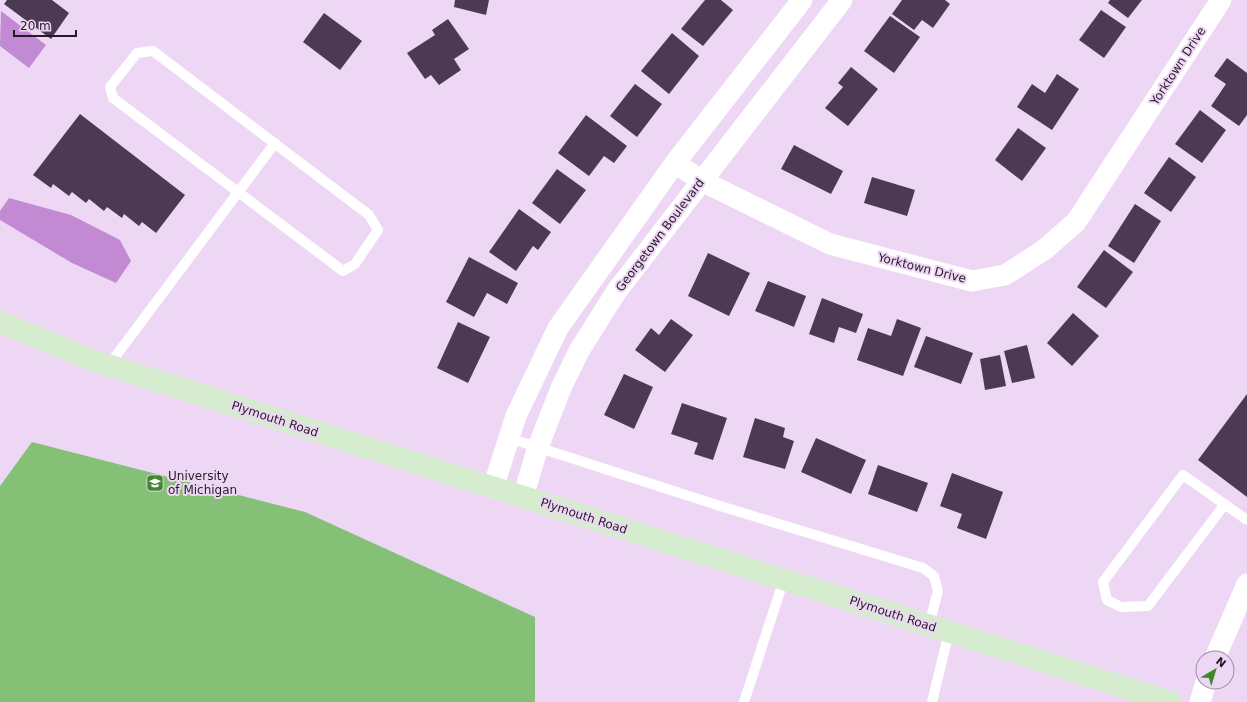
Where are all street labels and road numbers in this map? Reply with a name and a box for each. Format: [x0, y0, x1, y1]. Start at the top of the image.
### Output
street label: Yorktown Drive [1147, 24, 1208, 108]
street label: Georgetown Boulevard [613, 176, 707, 294]
street label: Yorktown Drive [876, 250, 967, 286]
street label: Plymouth Road [230, 398, 320, 440]
street label: Plymouth Road [539, 495, 629, 537]
street label: Plymouth Road [848, 593, 938, 635]

